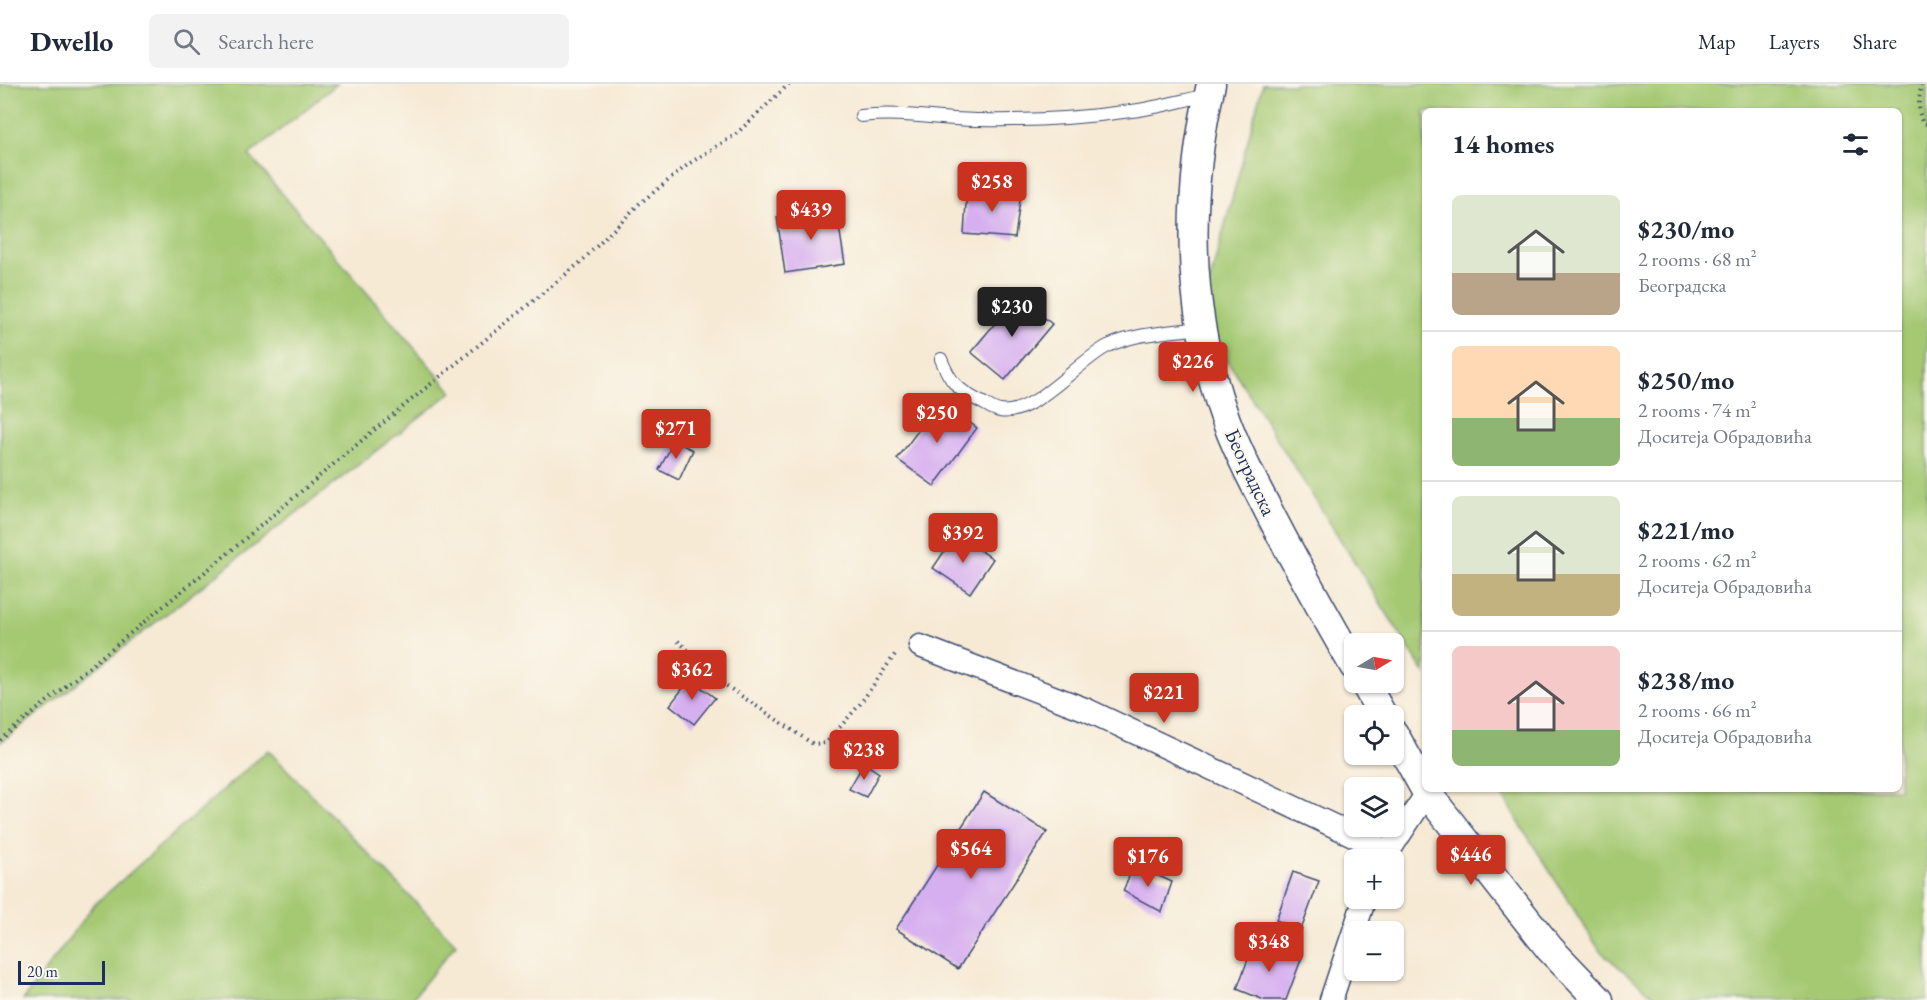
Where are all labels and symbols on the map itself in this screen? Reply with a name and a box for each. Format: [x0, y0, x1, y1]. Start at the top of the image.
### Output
pin: $258 [956, 162, 1028, 213]
pin: $439 [775, 190, 847, 241]
pin: $230 [976, 287, 1048, 338]
pin: $226 [1157, 342, 1229, 393]
pin: $250 [901, 393, 973, 444]
pin: $271 [640, 409, 712, 460]
street label: Београдска [1219, 424, 1283, 520]
pin: $392 [927, 513, 999, 564]
north arrow [1344, 633, 1404, 693]
pin: $362 [656, 650, 728, 701]
pin: $221 [1128, 673, 1200, 724]
pin: $238 [828, 730, 900, 781]
pin: $564 [935, 829, 1007, 880]
pin: $446 [1435, 835, 1507, 886]
pin: $176 [1112, 837, 1184, 888]
pin: $348 [1233, 922, 1305, 973]
scale bar [18, 958, 105, 986]

